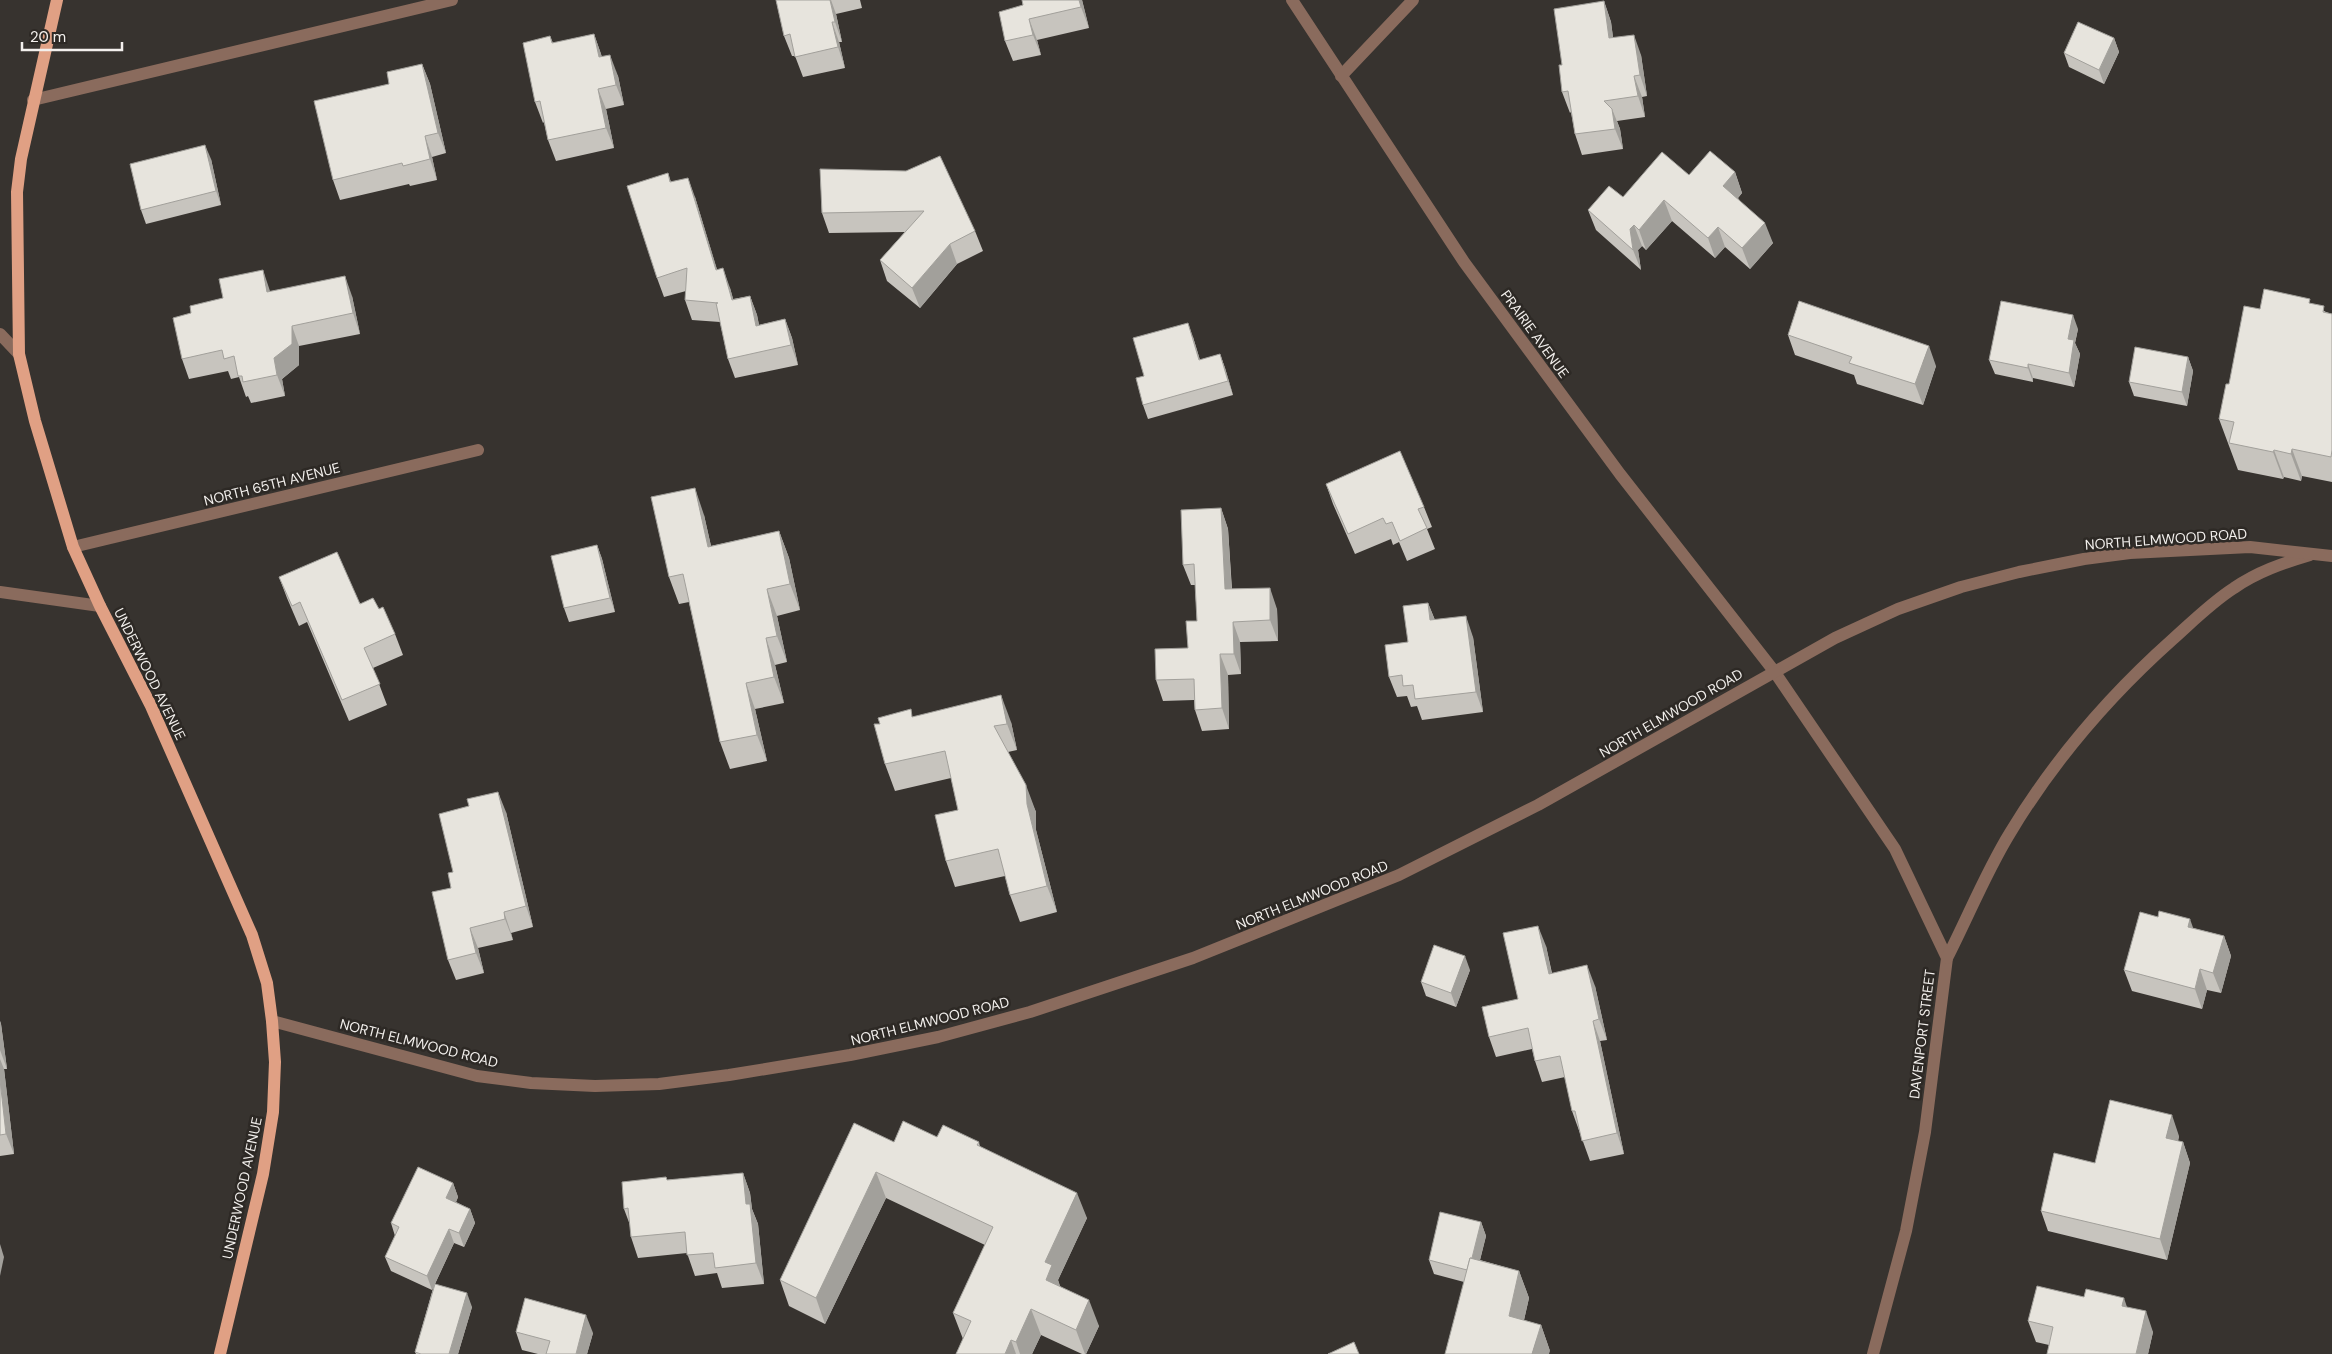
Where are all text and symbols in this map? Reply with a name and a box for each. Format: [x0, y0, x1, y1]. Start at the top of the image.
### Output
scale bar [22, 20, 122, 52]
text: 20 m [30, 27, 66, 47]
street label: PRAIRIE AVENUE [1497, 287, 1573, 382]
street label: NORTH 65TH AVENUE [202, 458, 342, 510]
street label: NORTH ELMWOOD ROAD [2084, 524, 2248, 554]
street label: UNDERWOOD AVENUE [110, 605, 190, 743]
street label: NORTH ELMWOOD ROAD [1596, 665, 1746, 761]
street label: NORTH ELMWOOD ROAD [1233, 856, 1391, 934]
street label: DAVENPORT STREET [1905, 968, 1939, 1100]
street label: NORTH ELMWOOD ROAD [849, 993, 1011, 1049]
street label: NORTH ELMWOOD ROAD [338, 1015, 500, 1071]
street label: UNDERWOOD AVENUE [218, 1115, 266, 1261]

